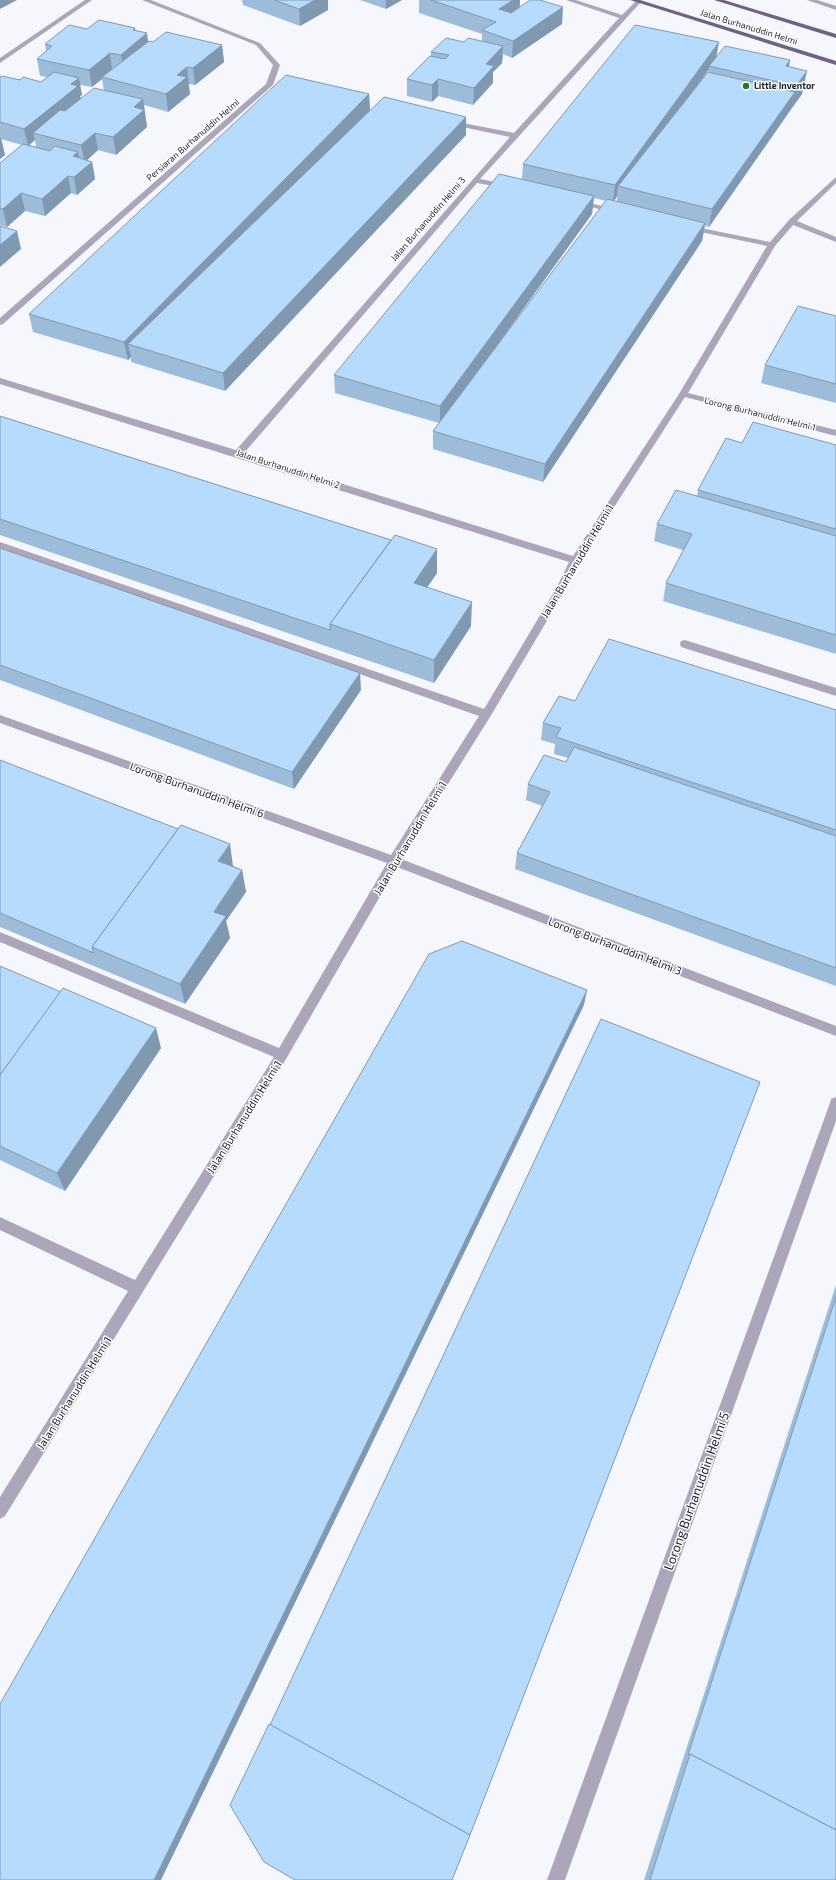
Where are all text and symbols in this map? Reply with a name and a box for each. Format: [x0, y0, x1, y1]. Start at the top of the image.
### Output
street label: Jalan Burhanuddin Helmi [699, 6, 799, 47]
place label: Little Inventor [754, 80, 815, 91]
marker: Little Inventor [741, 81, 751, 91]
street label: Persiaran Burhanuddin Helmi [144, 96, 241, 183]
street label: Jalan Burhanuddin Helmi 3 [388, 174, 467, 263]
street label: Lorong Burhanuddin Helmi 1 [703, 394, 817, 433]
street label: Jalan Burhanuddin Helmi 2 [235, 447, 341, 490]
street label: Jalan Burhanuddin Helmi 1 [537, 501, 616, 620]
street label: Lorong Burhanuddin Helmi 6 [128, 759, 266, 820]
street label: Jalan Burhanuddin Helmi 1 [370, 778, 449, 897]
street label: Lorong Burhanuddin Helmi 3 [547, 914, 684, 977]
street label: Jalan Burhanuddin Helmi 1 [204, 1058, 284, 1175]
street label: Jalan Burhanuddin Helmi 1 [34, 1334, 114, 1451]
street label: Lorong Burhanuddin Helmi 5 [660, 1410, 732, 1572]

